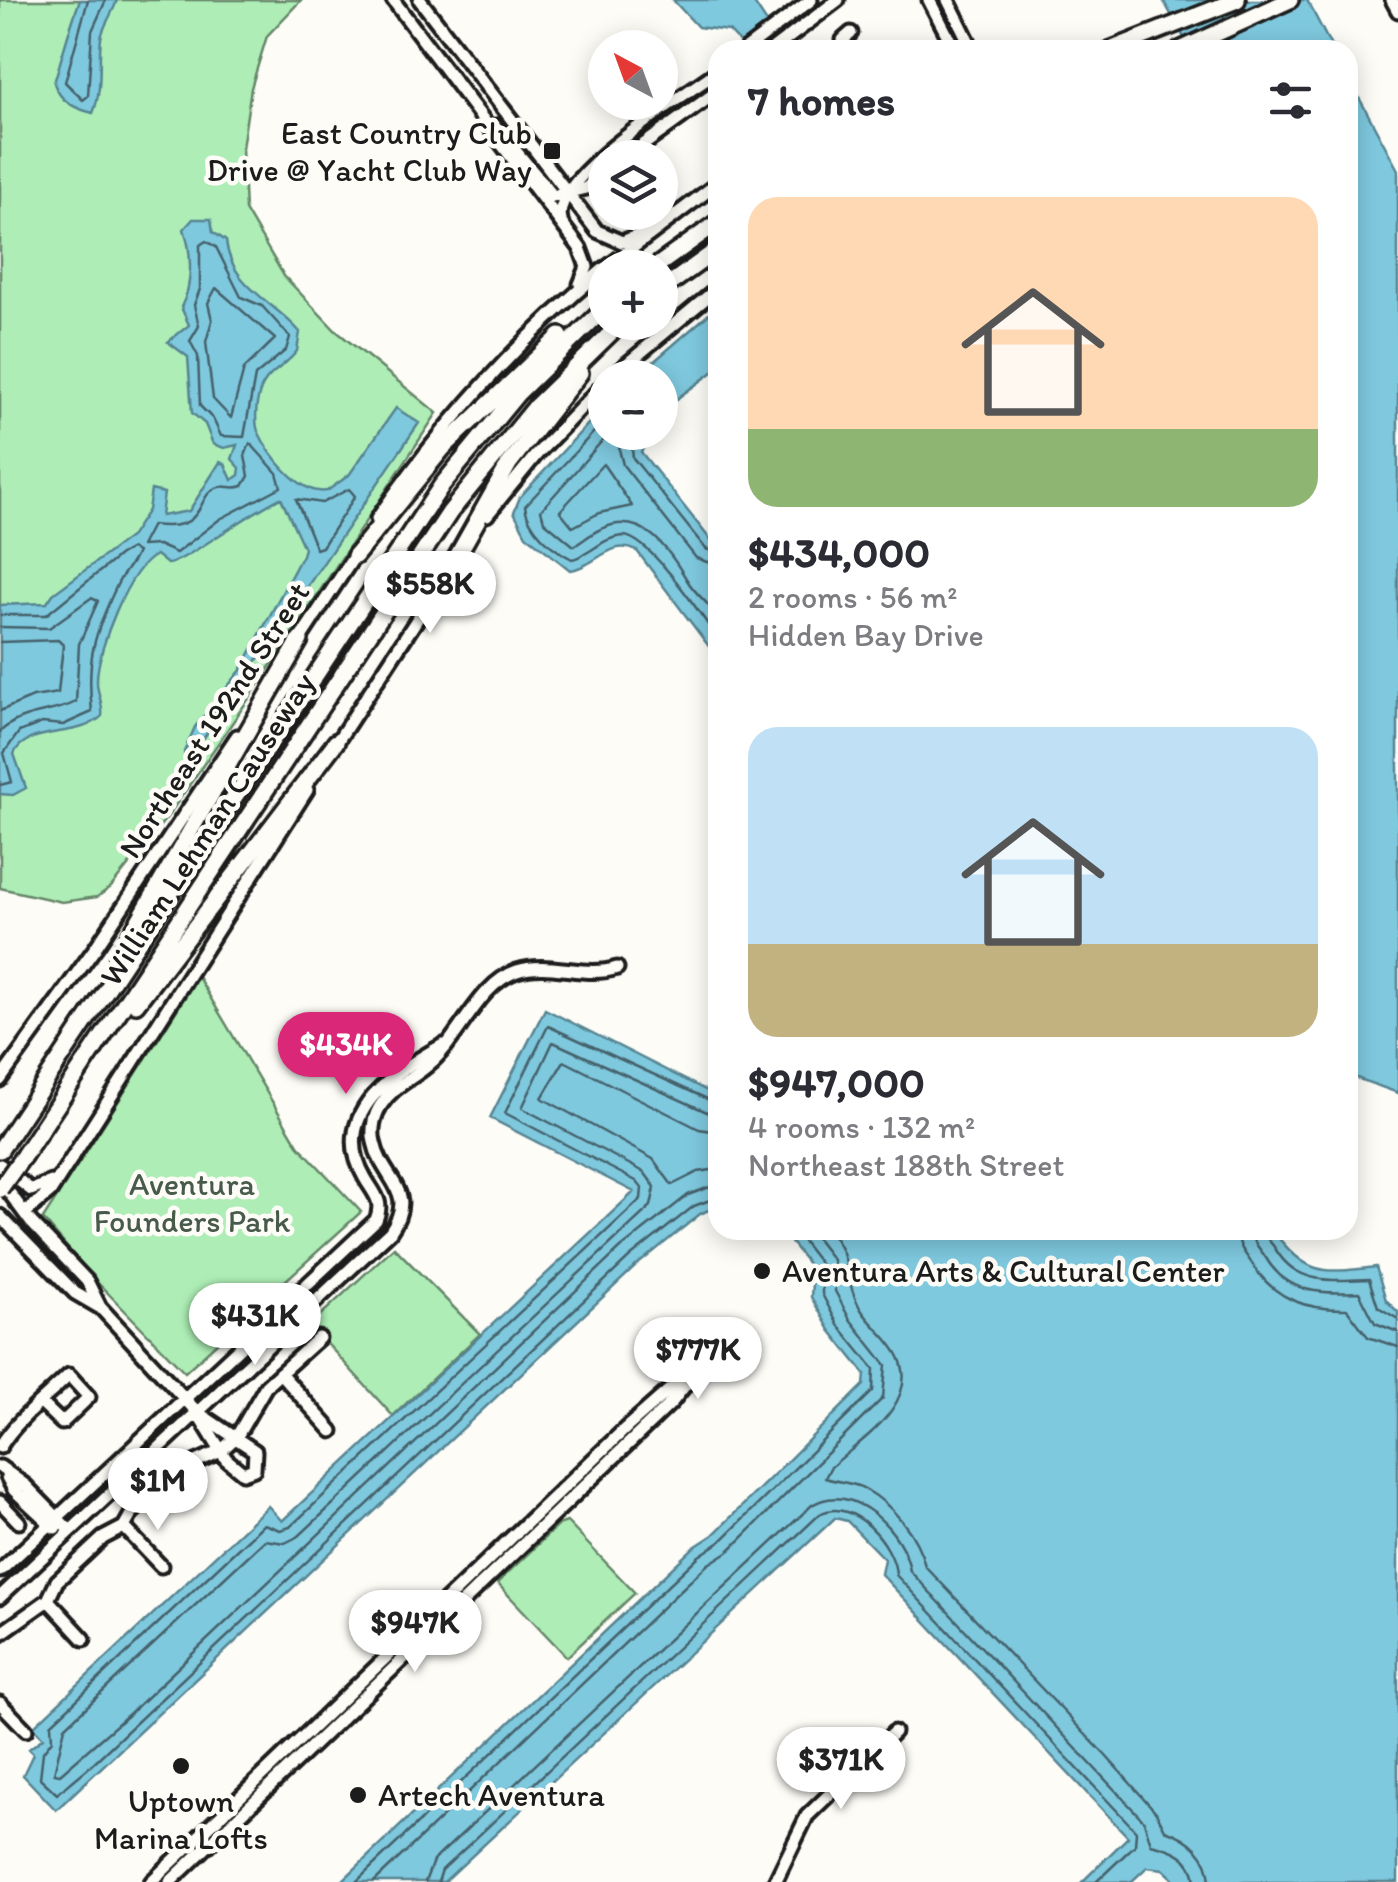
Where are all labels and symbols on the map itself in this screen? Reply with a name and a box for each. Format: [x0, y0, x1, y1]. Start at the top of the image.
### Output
north arrow [588, 30, 678, 120]
place label: East Country Club Drive @ Yacht Club Way [207, 114, 532, 189]
marker: East Country Club Drive @ Yacht Club Way [541, 140, 563, 162]
pin: $558K [360, 551, 500, 636]
street label: Northeast 192nd Street [111, 575, 317, 865]
street label: William Lehman Causeway [91, 665, 323, 993]
pin: $434K [276, 1012, 416, 1097]
park label: Aventura Founders Park [94, 1165, 291, 1240]
place label: Aventura Arts & Cultural Center [782, 1252, 1224, 1290]
marker: Aventura Arts & Cultural Center [751, 1260, 773, 1282]
pin: $431K [185, 1283, 325, 1368]
pin: $777K [628, 1317, 768, 1402]
pin: $1M [110, 1448, 206, 1533]
pin: $947K [345, 1590, 485, 1675]
pin: $371K [771, 1727, 911, 1812]
marker: Uptown Marina Lofts [170, 1755, 192, 1777]
place label: Artech Aventura [378, 1776, 605, 1814]
place label: Uptown Marina Lofts [94, 1782, 268, 1857]
marker: Artech Aventura [347, 1784, 369, 1806]

